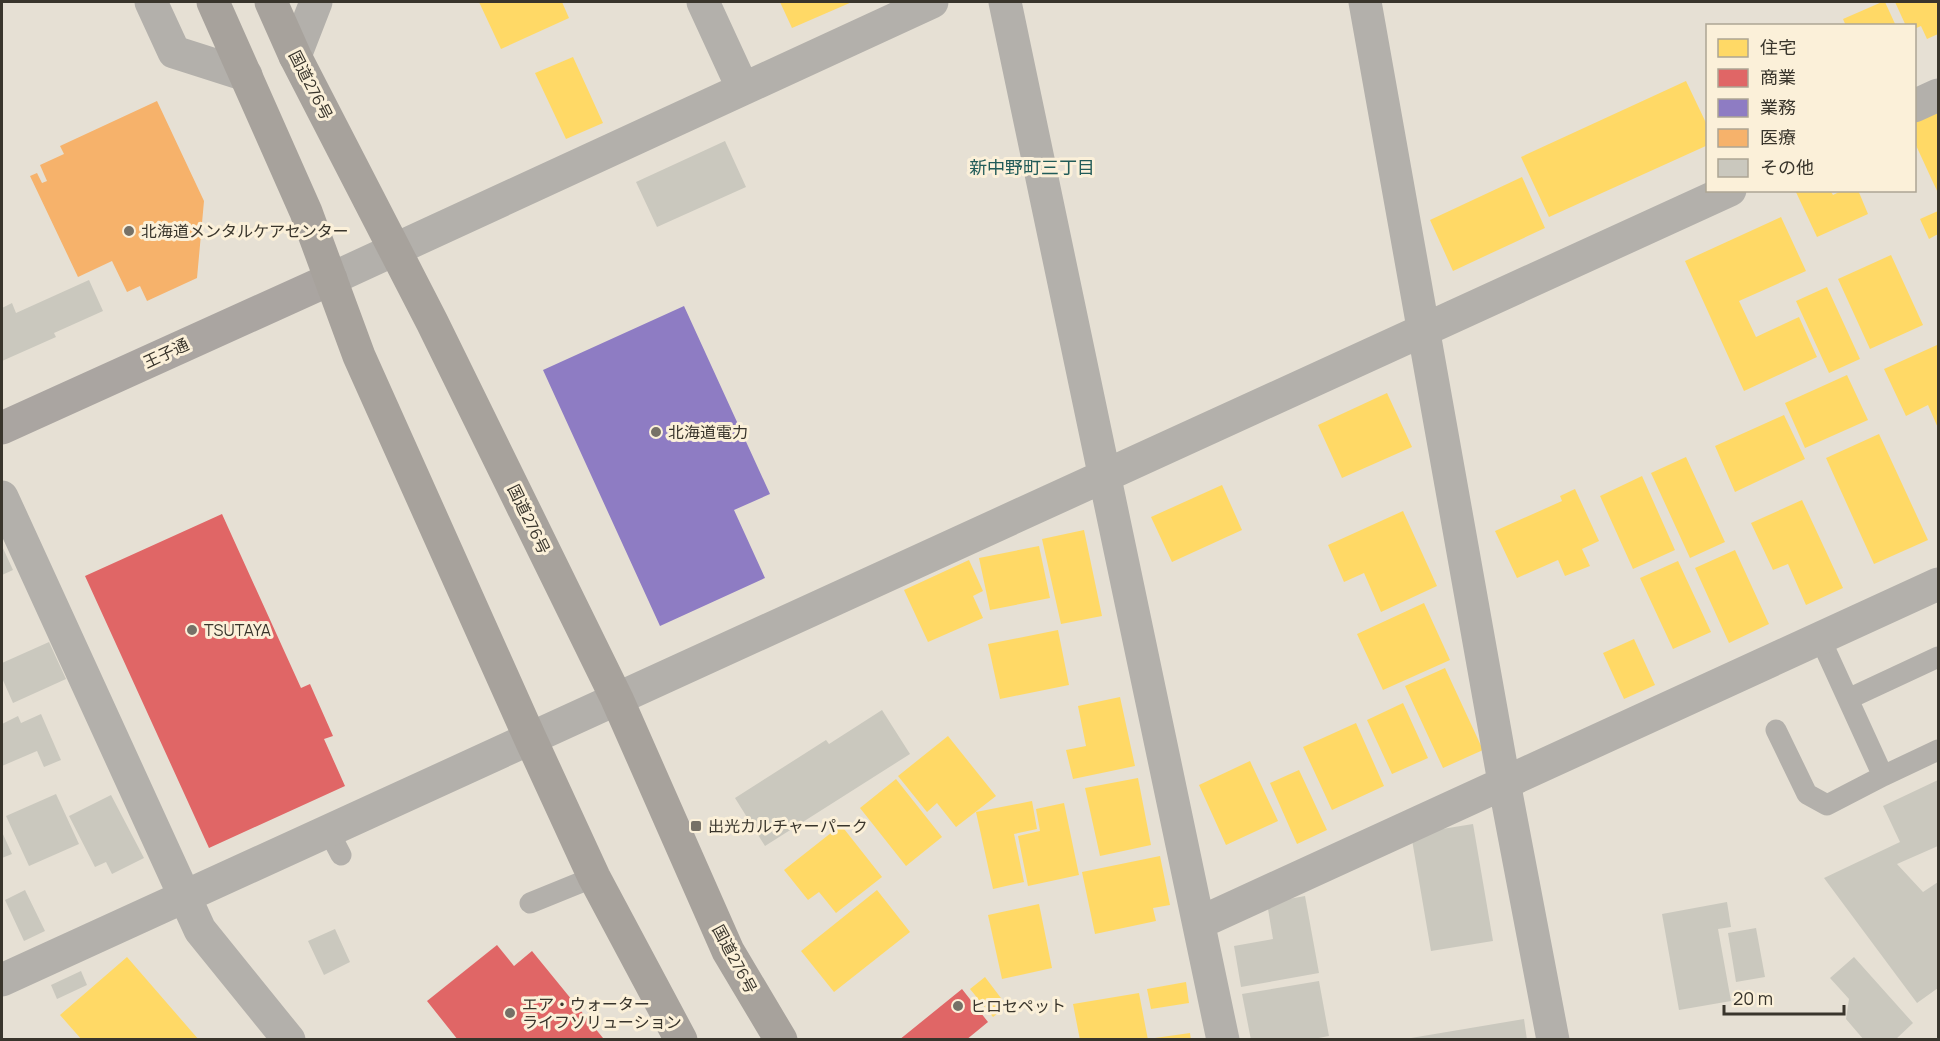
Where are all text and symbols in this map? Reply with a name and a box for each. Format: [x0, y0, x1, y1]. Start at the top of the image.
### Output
legend [1706, 24, 1916, 192]
text: 住宅 [1760, 35, 1796, 59]
street label: 国道276号 [284, 47, 338, 123]
text: 商業 [1760, 65, 1796, 89]
text: 業務 [1760, 95, 1796, 119]
text: 医療 [1760, 125, 1796, 149]
district label: 新中野町三丁目 [969, 155, 1095, 179]
text: その他 [1760, 155, 1814, 179]
place label: 北海道メンタルケアセンター [141, 220, 349, 242]
marker: 北海道メンタルケアセンター [122, 224, 136, 238]
street label: 王子通 [140, 333, 192, 373]
place label: 北海道電力 [668, 421, 748, 443]
marker: 北海道電力 [649, 425, 663, 439]
street label: 国道276号 [503, 480, 555, 558]
place label: TSUTAYA [204, 619, 271, 641]
marker: TSUTAYA [185, 623, 199, 637]
place label: 出光カルチャーパーク [708, 815, 868, 837]
marker: 出光カルチャーパーク [689, 819, 703, 833]
street label: 国道276号 [708, 921, 762, 997]
scale bar [1724, 978, 1844, 1016]
text: 20 m [1733, 986, 1773, 1010]
place label: エア・ウォーター ライフソリューション [522, 993, 682, 1033]
place label: ヒロセペット [970, 995, 1066, 1017]
marker: ヒロセペット [951, 999, 965, 1013]
marker: エア・ウォーター ライフソリューション [503, 1006, 517, 1020]

